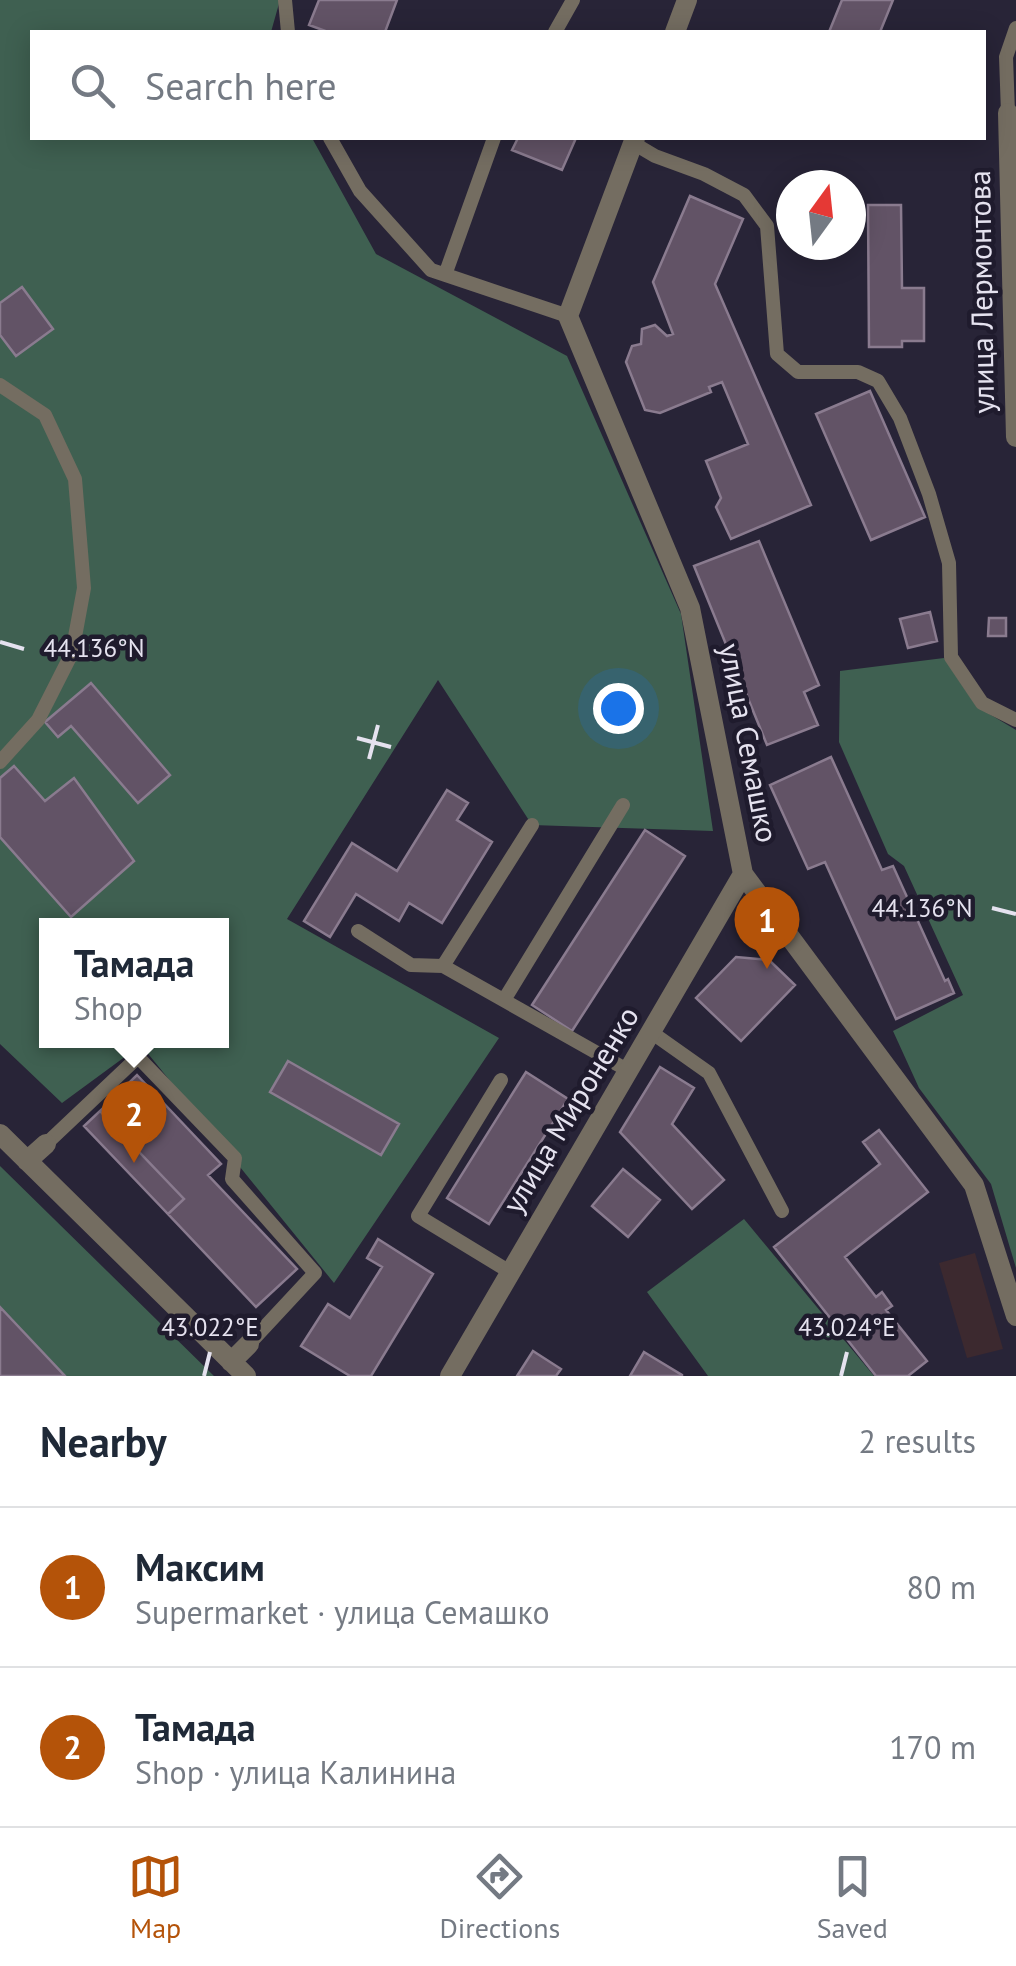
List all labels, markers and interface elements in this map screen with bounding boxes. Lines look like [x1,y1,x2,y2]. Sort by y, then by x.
search box [30,30,986,140]
icon: search [65,58,120,113]
text: Search here [145,61,337,110]
north arrow [776,170,866,260]
street label: улица Лермонтова [959,170,1002,414]
text: 44.136°N [44,632,144,664]
street label: улица Семашко [711,640,788,846]
your location [593,683,644,734]
pin: 1 [734,886,800,969]
text: 44.136°N [872,892,972,924]
popup [39,918,229,1048]
text: Тамада [74,938,194,987]
text: Shop [74,987,143,1029]
street label: улица Мироненко [493,999,647,1220]
pin: 2 [102,1080,166,1163]
text: 43.022°E [161,1311,259,1343]
text: 43.024°E [798,1311,896,1343]
text: Nearby [40,1414,167,1469]
text: 2 results [858,1420,976,1462]
text: Максим [135,1542,265,1591]
text: 1 [63,1566,82,1608]
text: 80 m [907,1566,976,1608]
text: Supermarket · улица Семашко [135,1591,550,1633]
text: Тамада [135,1702,256,1751]
text: 2 [63,1726,82,1768]
text: 170 m [889,1726,976,1768]
text: Shop · улица Калинина [135,1751,456,1793]
tab: Map [128,1849,183,1946]
tab: Directions [439,1849,560,1946]
tab: Saved [817,1849,888,1946]

